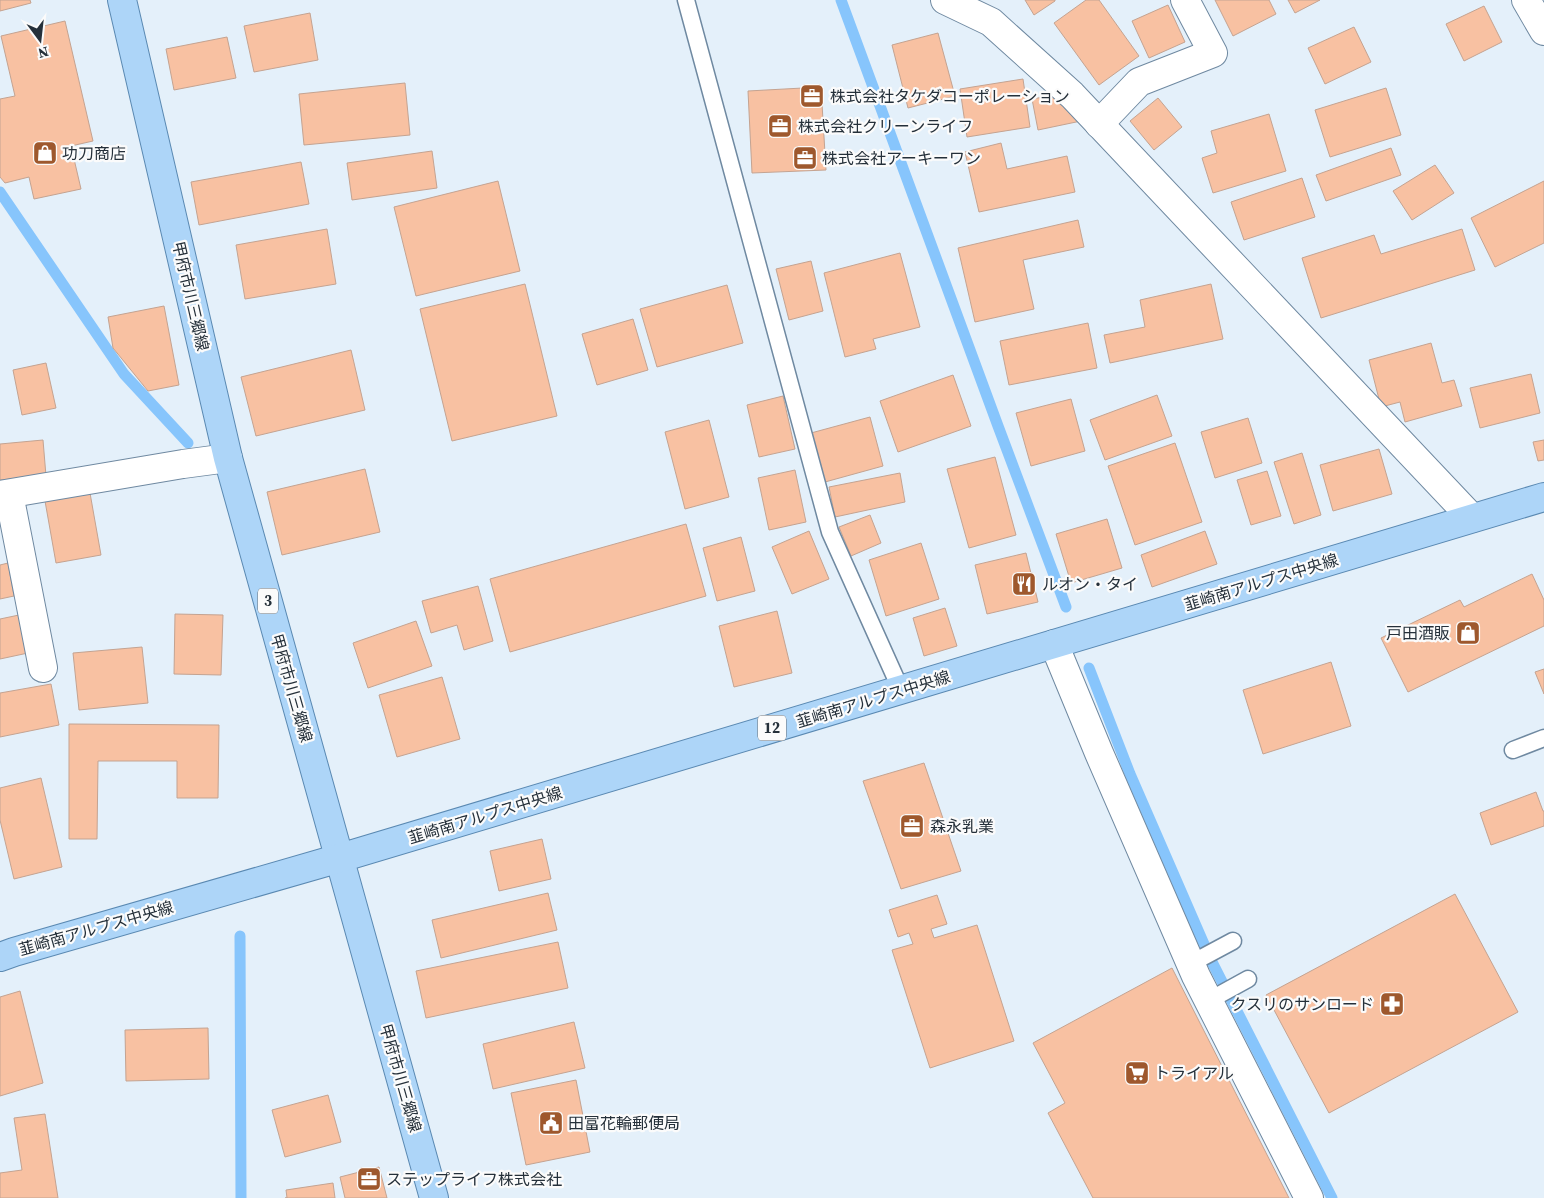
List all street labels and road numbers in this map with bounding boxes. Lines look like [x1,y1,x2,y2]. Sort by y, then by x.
street label: 甲府市川三郷線 [168,239,214,353]
street label: 韮崎南アルプス中央線 [1181,548,1341,616]
road number: 3 [258,588,278,614]
street label: 甲府市川三郷線 [266,631,318,745]
street label: 韮崎南アルプス中央線 [793,665,953,733]
road number: 12 [758,716,786,740]
street label: 韮崎南アルプス中央線 [405,781,565,849]
street label: 韮崎南アルプス中央線 [16,895,176,961]
street label: 甲府市川三郷線 [375,1021,427,1135]

